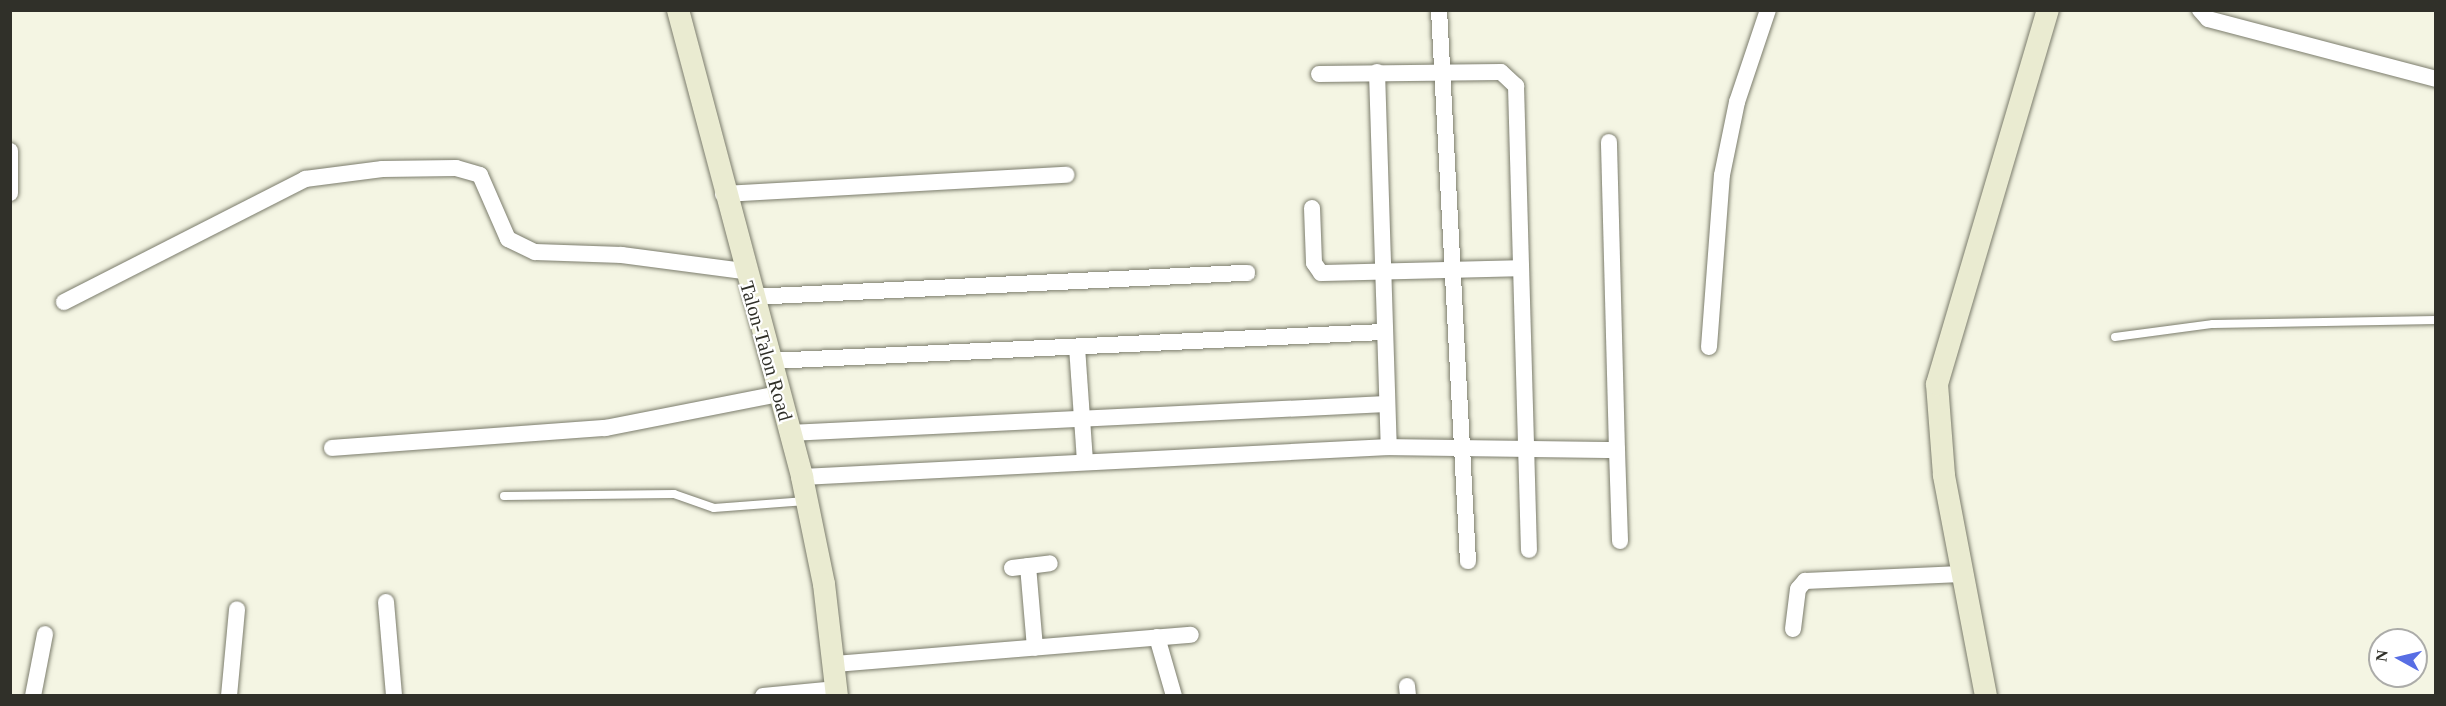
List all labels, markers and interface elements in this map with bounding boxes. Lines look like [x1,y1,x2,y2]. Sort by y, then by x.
street label: Talon-Talon Road [735,278,797,424]
north arrow [2368,628,2428,688]
text: N [2372,649,2391,663]

